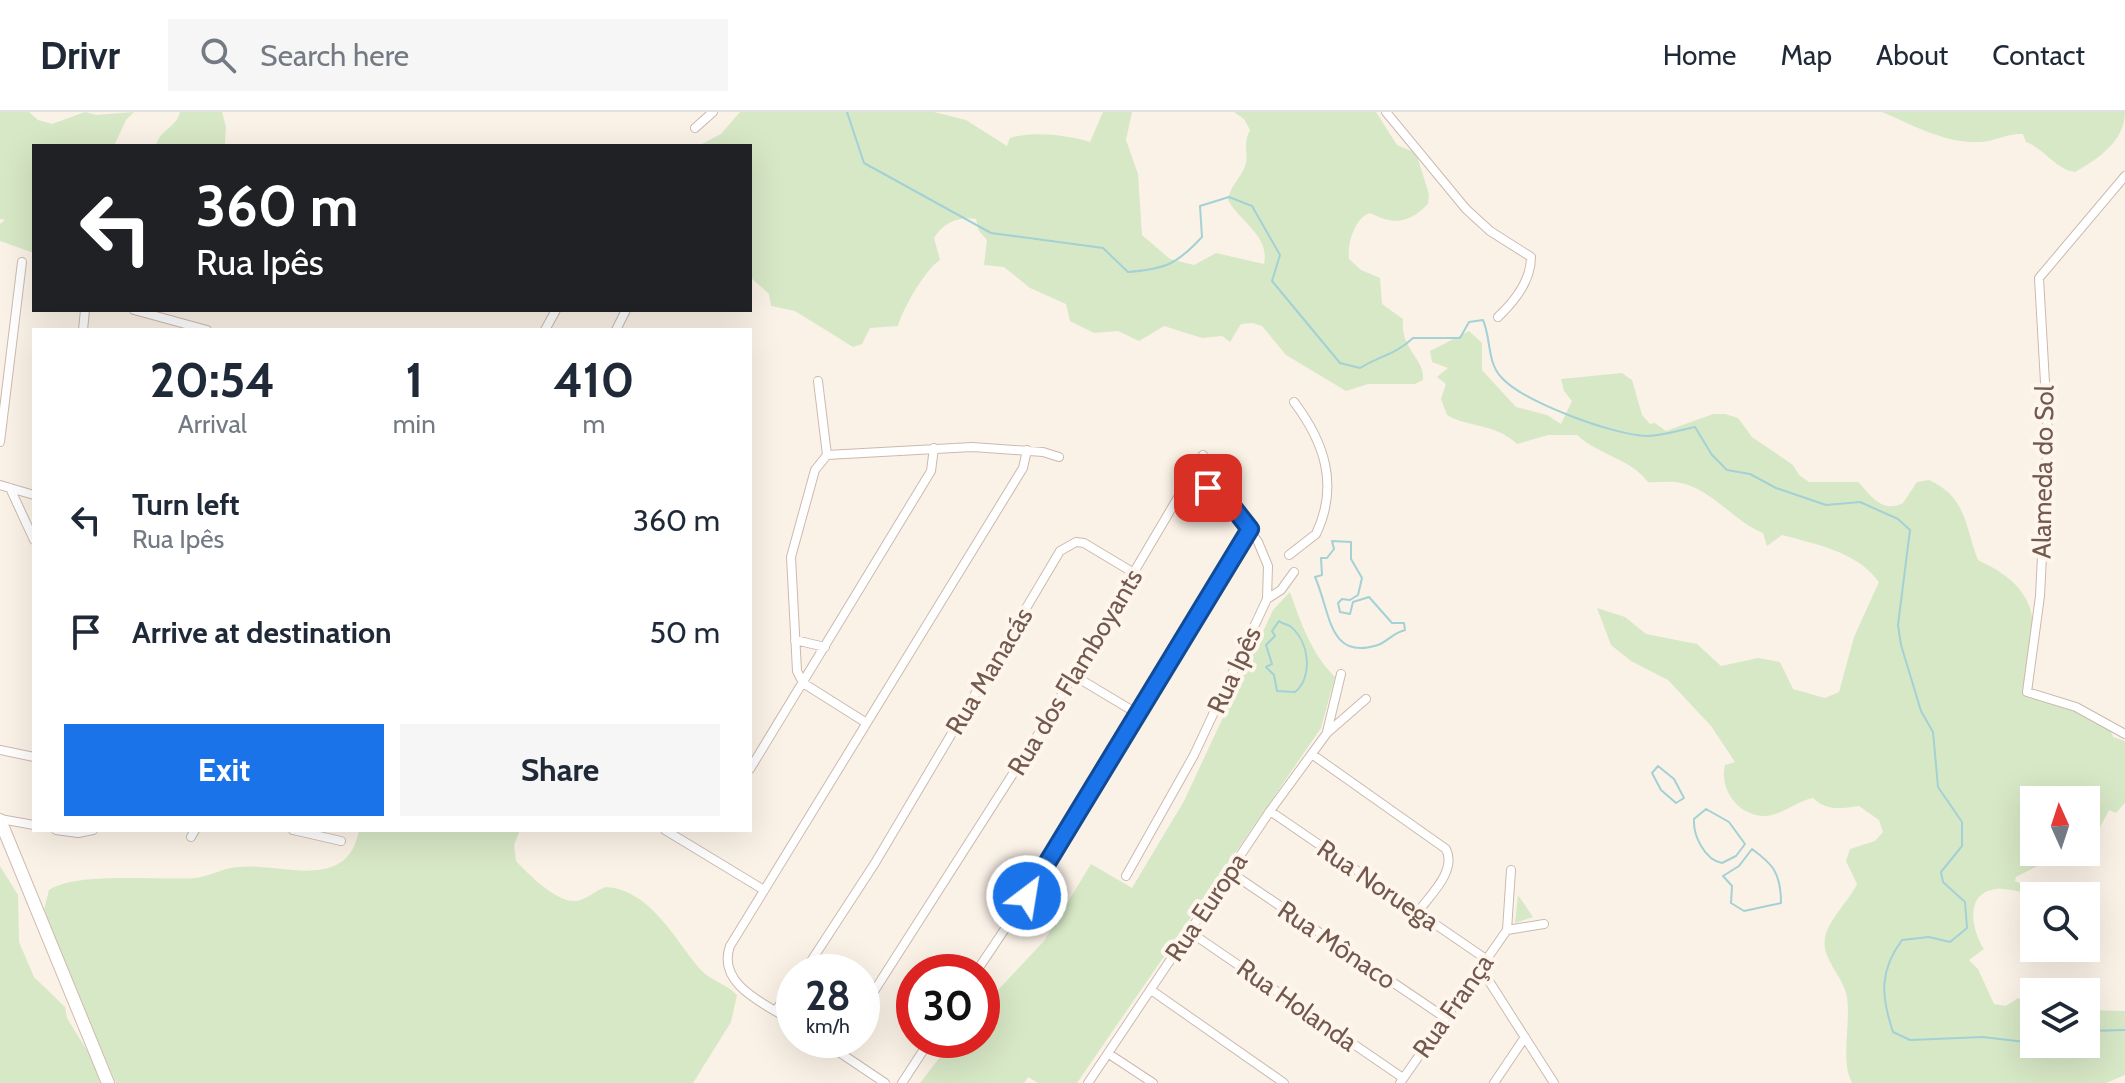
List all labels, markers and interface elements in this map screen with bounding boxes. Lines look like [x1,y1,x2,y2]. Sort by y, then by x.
search box [168,19,728,91]
text: Drivr [40,32,120,79]
icon: search [196,33,240,77]
text: Search here [260,37,409,74]
text: Home [1663,38,1736,72]
text: Map [1780,38,1832,72]
text: About [1876,38,1948,72]
text: Contact [1992,38,2085,72]
text: 360 m [196,172,358,240]
icon: left [64,176,168,280]
text: Rua Ipês [196,240,324,284]
text: 20:54 [150,351,275,409]
text: 1 [405,351,423,409]
text: 410 [553,351,634,409]
street label: Alameda do Sol [2025,385,2061,559]
text: Arrival [178,408,247,440]
text: min [393,408,436,440]
text: m [582,408,605,440]
pin [1174,454,1242,522]
icon: arrive [1186,466,1230,510]
text: Turn left [132,486,240,523]
icon: left [64,498,108,542]
text: 360 m [633,502,720,539]
text: Rua Ipês [132,523,224,555]
street label: Rua dos Flamboyants [1001,563,1149,781]
street label: Rua Manacás [939,601,1040,740]
icon: arrive [64,610,108,654]
text: Arrive at destination [132,614,392,651]
text: 50 m [650,614,720,651]
street label: Rua Ipês [1200,621,1268,719]
button: Exit [64,724,384,816]
button: Share [400,724,720,816]
north arrow [2020,786,2100,866]
map controls [2020,786,2100,1058]
street label: Rua Noruega [1311,833,1445,938]
street label: Rua Europa [1158,846,1254,967]
position arrow [985,854,1069,938]
button: search [2020,882,2100,962]
street label: Rua Mônaco [1272,894,1402,996]
street label: Rua França [1406,948,1501,1064]
street label: Rua Holanda [1231,952,1364,1058]
speed limit sign: 30 [896,954,1000,1058]
text: 28 [805,971,851,1020]
button: layers [2020,978,2100,1058]
text: km/h [806,1014,850,1038]

